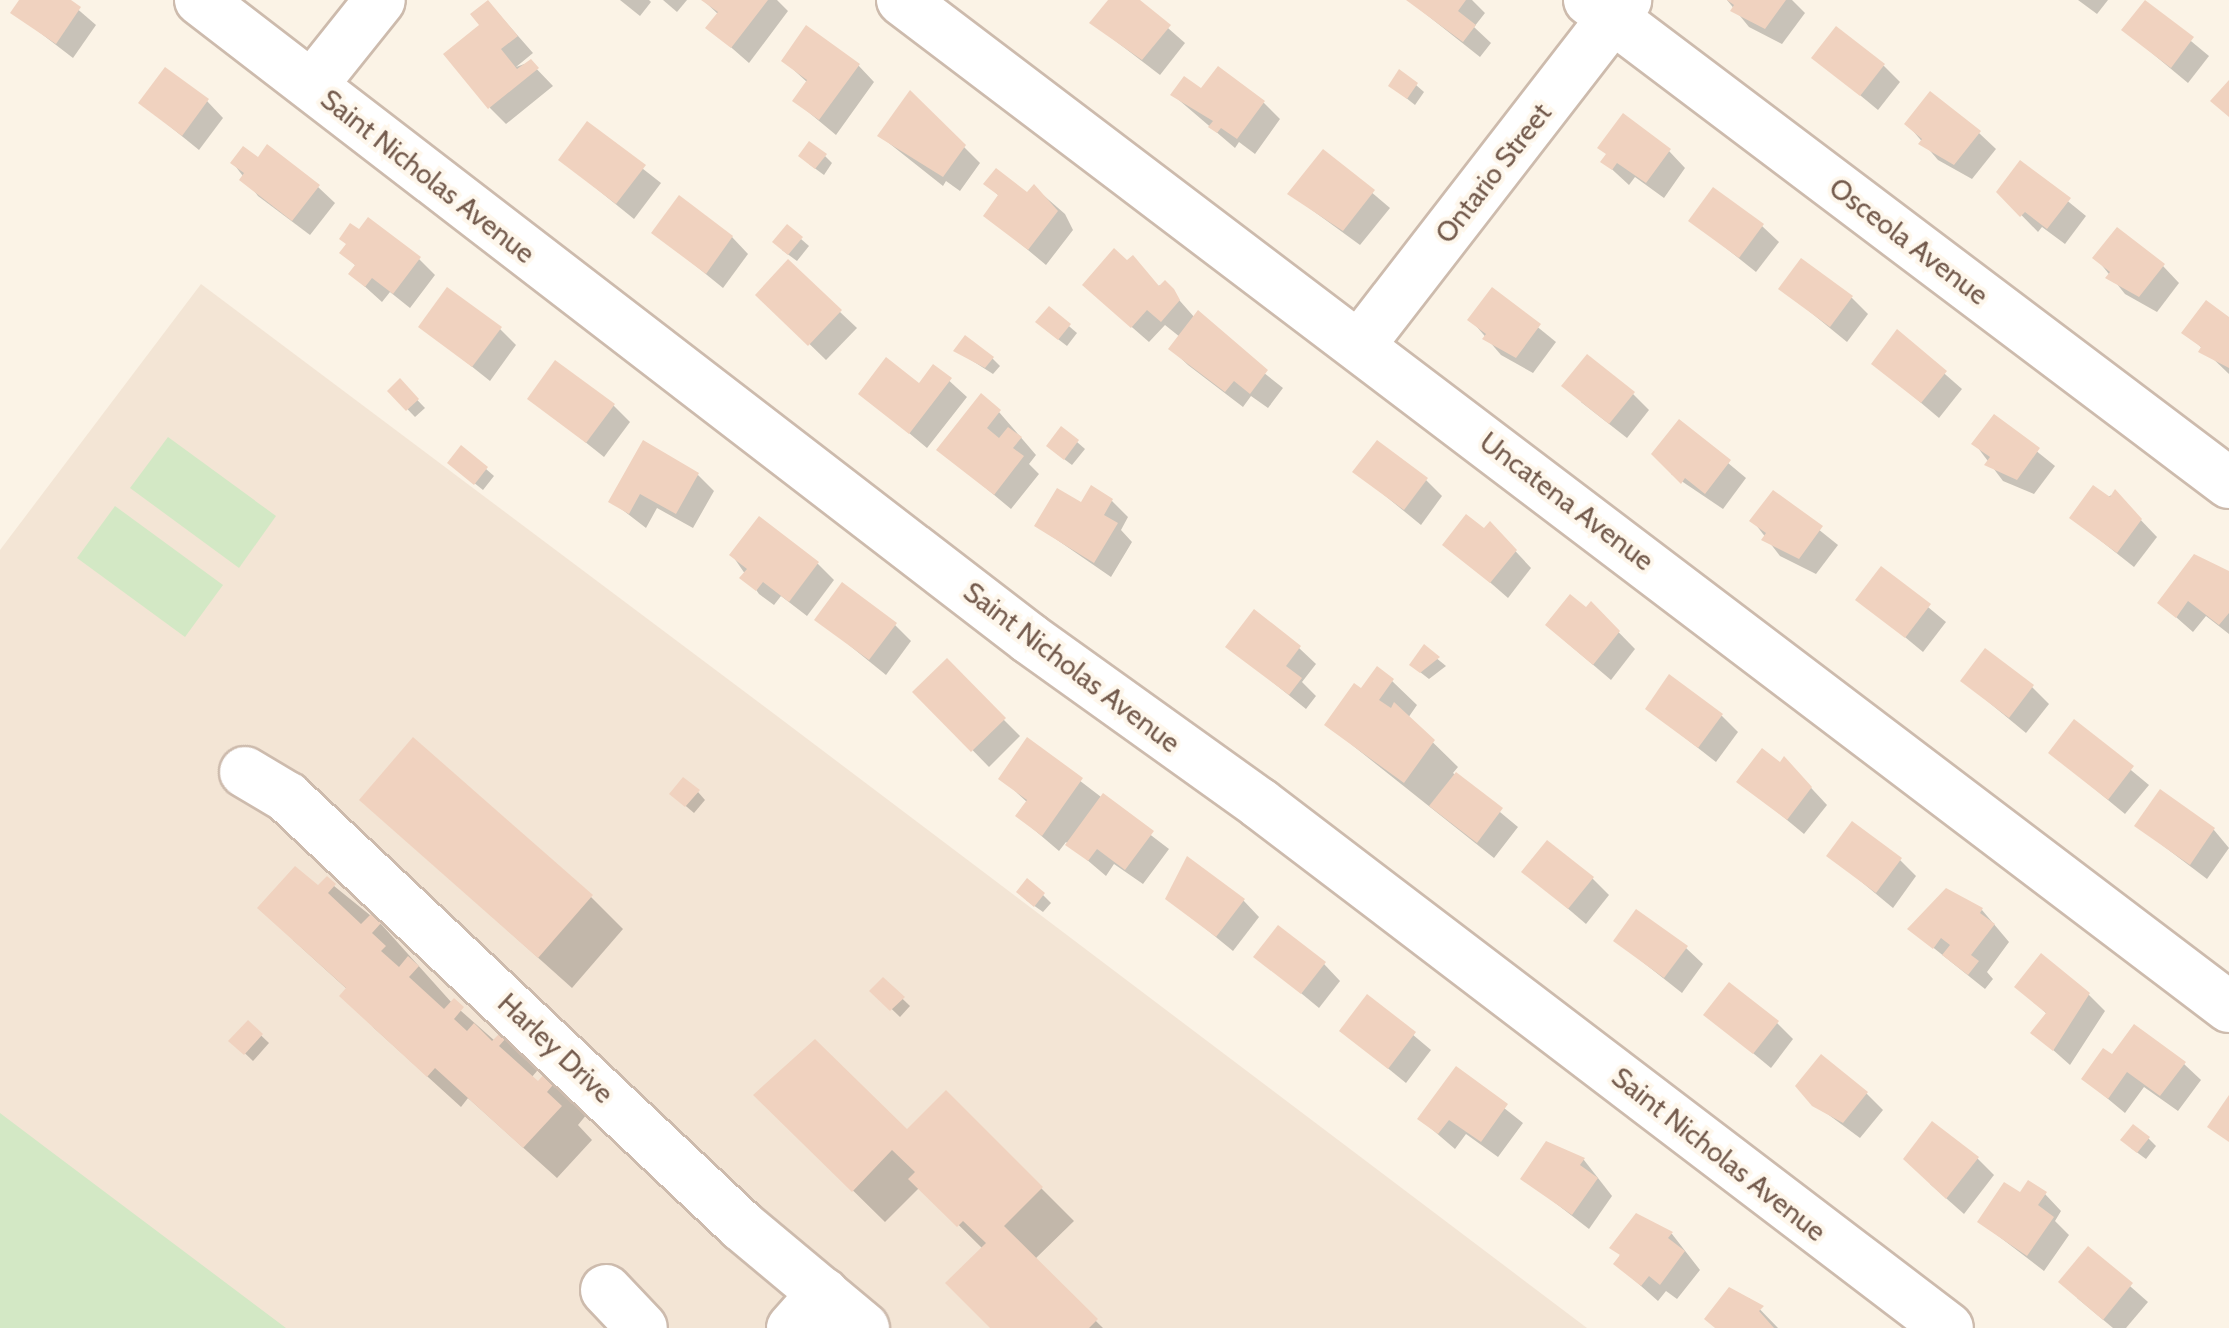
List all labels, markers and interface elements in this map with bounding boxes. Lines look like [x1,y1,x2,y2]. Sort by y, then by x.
street label: Saint Nicholas Avenue [314,82,542,270]
street label: Ontario Street [1428,96,1558,250]
street label: Osceola Avenue [1823,170,1995,312]
street label: Uncatena Avenue [1473,425,1661,577]
street label: Saint Nicholas Avenue [957,575,1187,759]
street label: Harley Drive [491,986,621,1110]
street label: Saint Nicholas Avenue [1605,1060,1833,1248]

